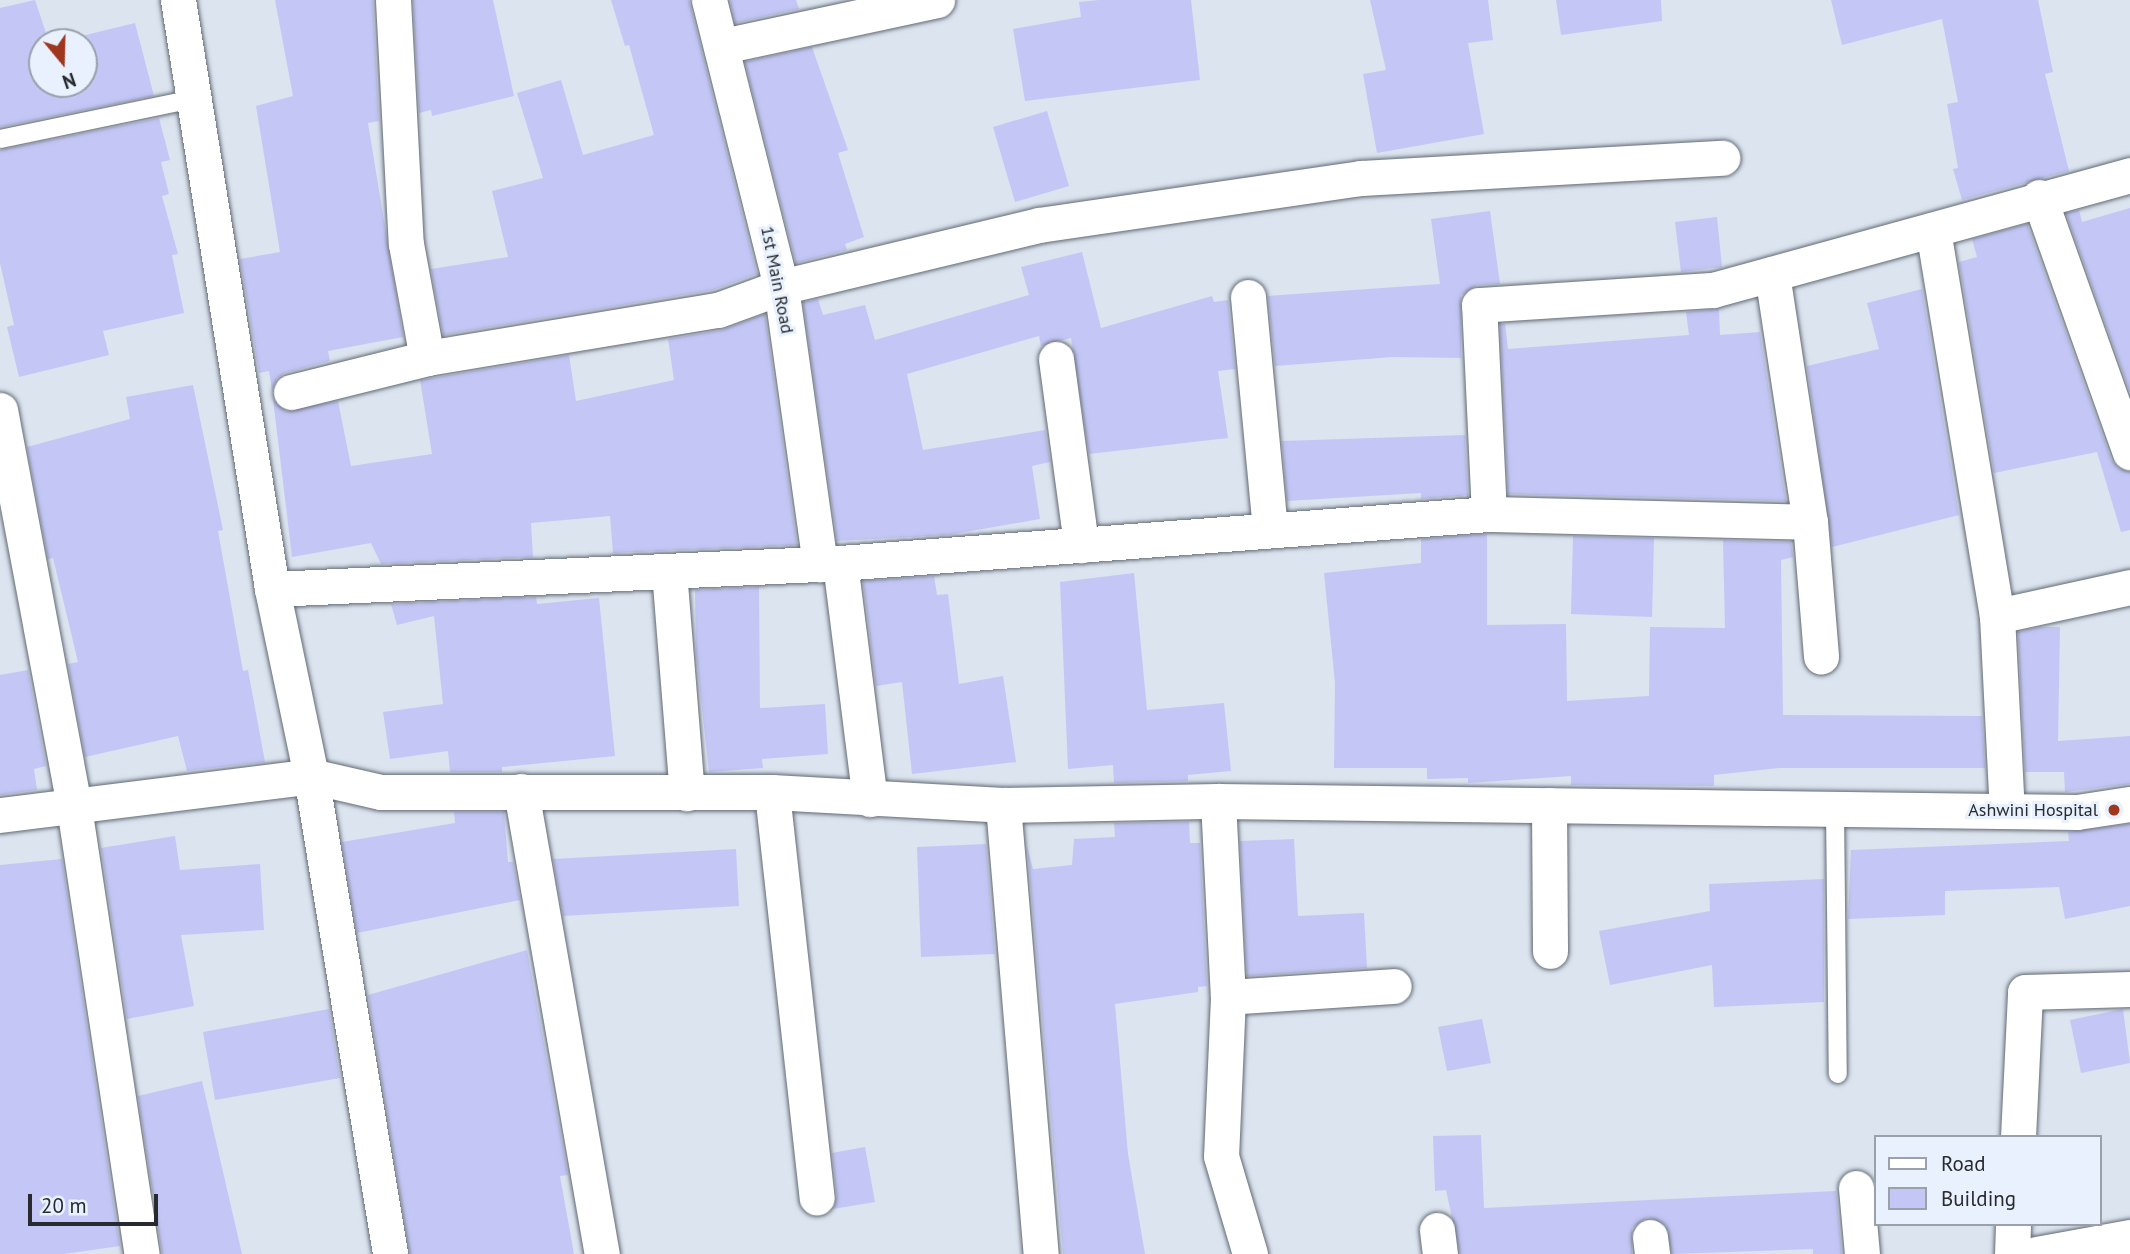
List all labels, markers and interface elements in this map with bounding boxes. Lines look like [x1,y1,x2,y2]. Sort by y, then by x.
north arrow [28,28,98,98]
text: N [59,68,79,94]
street label: 1st Main Road [756,224,798,336]
place label: Ashwini Hospital [1968,799,2098,821]
marker: Ashwini Hospital [2104,800,2124,820]
legend [1874,1135,2102,1226]
text: Road [1941,1150,1985,1177]
scale bar [32,1180,161,1224]
text: Building [1941,1185,2016,1212]
text: 20 m [41,1192,87,1219]

